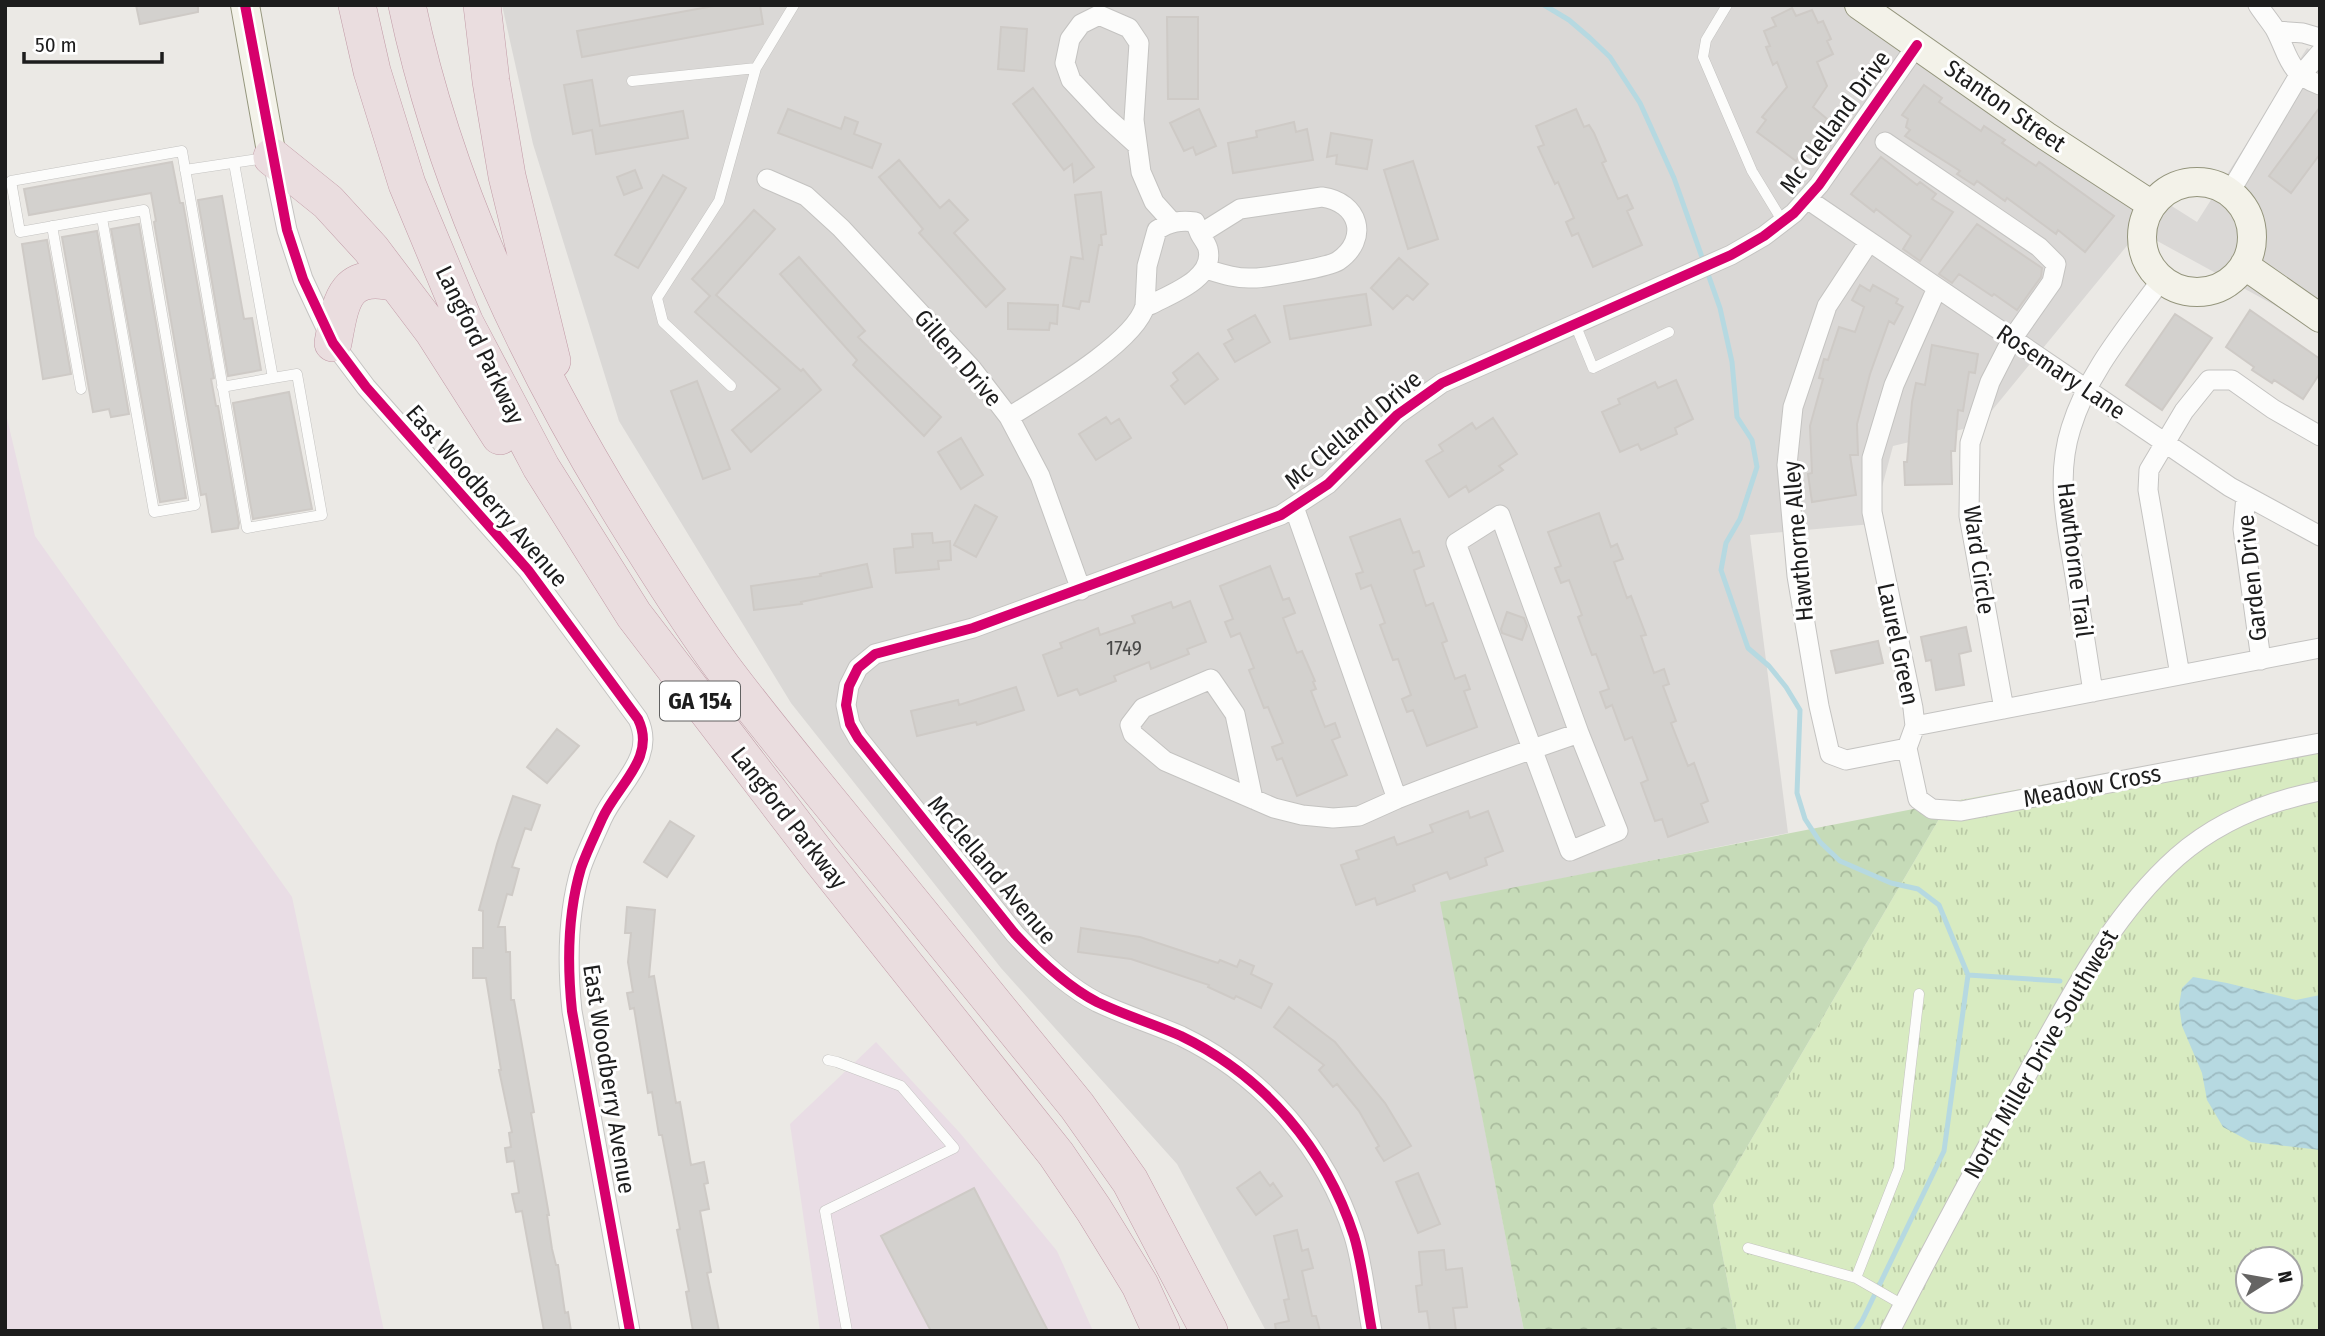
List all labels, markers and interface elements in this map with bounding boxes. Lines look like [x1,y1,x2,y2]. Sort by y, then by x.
scale bar [24,21,163,65]
text: 50 m [35,32,77,58]
street label: Mc Clelland Drive [1774,45,1896,199]
street label: Stanton Street [1939,54,2071,158]
street label: Langford Parkway [430,261,530,429]
street label: Gillem Drive [908,304,1008,412]
street label: Rosemary Lane [1991,319,2131,425]
street label: Mc Clelland Drive [1279,365,1427,495]
street label: East Woodberry Avenue [400,399,574,593]
street label: Hawthorne Alley [1777,459,1819,623]
street label: Hawthorne Trail [2052,481,2098,639]
street label: Ward Circle [1958,504,2000,616]
street label: Garden Drive [2231,513,2273,643]
street label: Laurel Green [1871,580,1925,708]
house number: 1749 [1106,635,1142,661]
road number: GA 154 [660,681,740,720]
street label: Langford Parkway [725,742,853,895]
street label: Meadow Cross [2021,759,2163,813]
street label: McClelland Avenue [922,790,1062,950]
street label: North Miller Drive Southwest [1958,924,2124,1184]
street label: East Woodberry Avenue [577,962,641,1196]
north arrow [2234,1245,2304,1315]
text: N [2273,1269,2298,1285]

